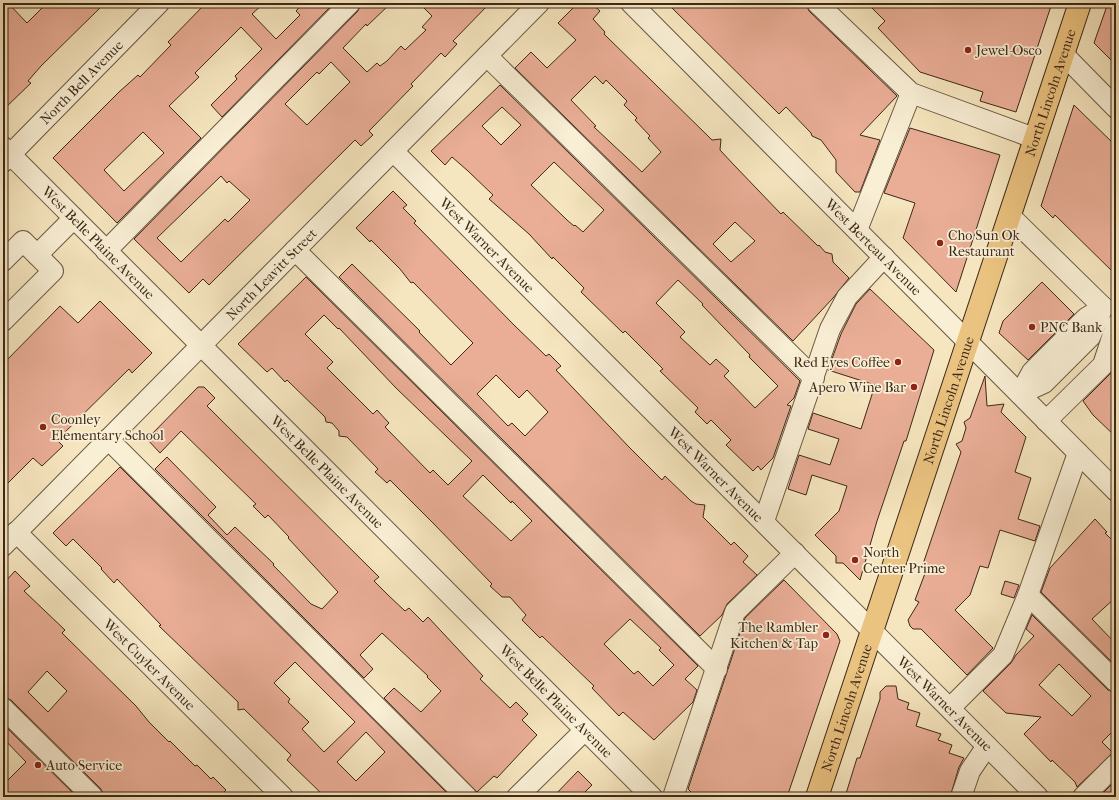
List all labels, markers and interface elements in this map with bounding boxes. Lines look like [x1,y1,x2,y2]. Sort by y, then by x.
street label: North Lincoln Avenue [1021,27,1079,159]
street label: North Bell Avenue [36,36,127,128]
place label: Jewel-Osco [975,42,1042,59]
marker: Jewel-Osco [963,45,973,55]
street label: West Belle Plaine Avenue [38,182,158,303]
street label: West Warner Avenue [435,193,538,296]
street label: West Berteau Avenue [821,194,925,299]
street label: North Leavitt Street [222,225,320,324]
place label: Cho Sun Ok Restaurant [948,227,1021,260]
marker: Cho Sun Ok Restaurant [935,238,945,248]
place label: PNC Bank [1040,319,1103,336]
marker: PNC Bank [1027,322,1037,332]
street label: North Lincoln Avenue [919,334,977,466]
place label: Red Eyes Coffee [793,354,890,371]
marker: Red Eyes Coffee [893,357,903,367]
place label: Apero Wine Bar [808,379,906,396]
marker: Apero Wine Bar [909,382,919,392]
place label: Coonley Elementary School [51,411,164,444]
street label: West Belle Plaine Avenue [267,411,387,532]
marker: Coonley Elementary School [38,422,48,432]
street label: West Warner Avenue [664,423,767,526]
place label: North Center Prime [863,544,945,577]
marker: North Center Prime [850,555,860,565]
street label: West Cuyler Avenue [99,615,199,714]
place label: The Rambler Kitchen & Tap [730,619,818,652]
marker: The Rambler Kitchen & Tap [821,630,831,640]
street label: West Belle Plaine Avenue [496,640,616,761]
street label: North Lincoln Avenue [818,642,876,774]
street label: West Warner Avenue [893,652,996,755]
place label: Auto Service [45,757,122,774]
marker: Auto Service [33,760,43,770]

